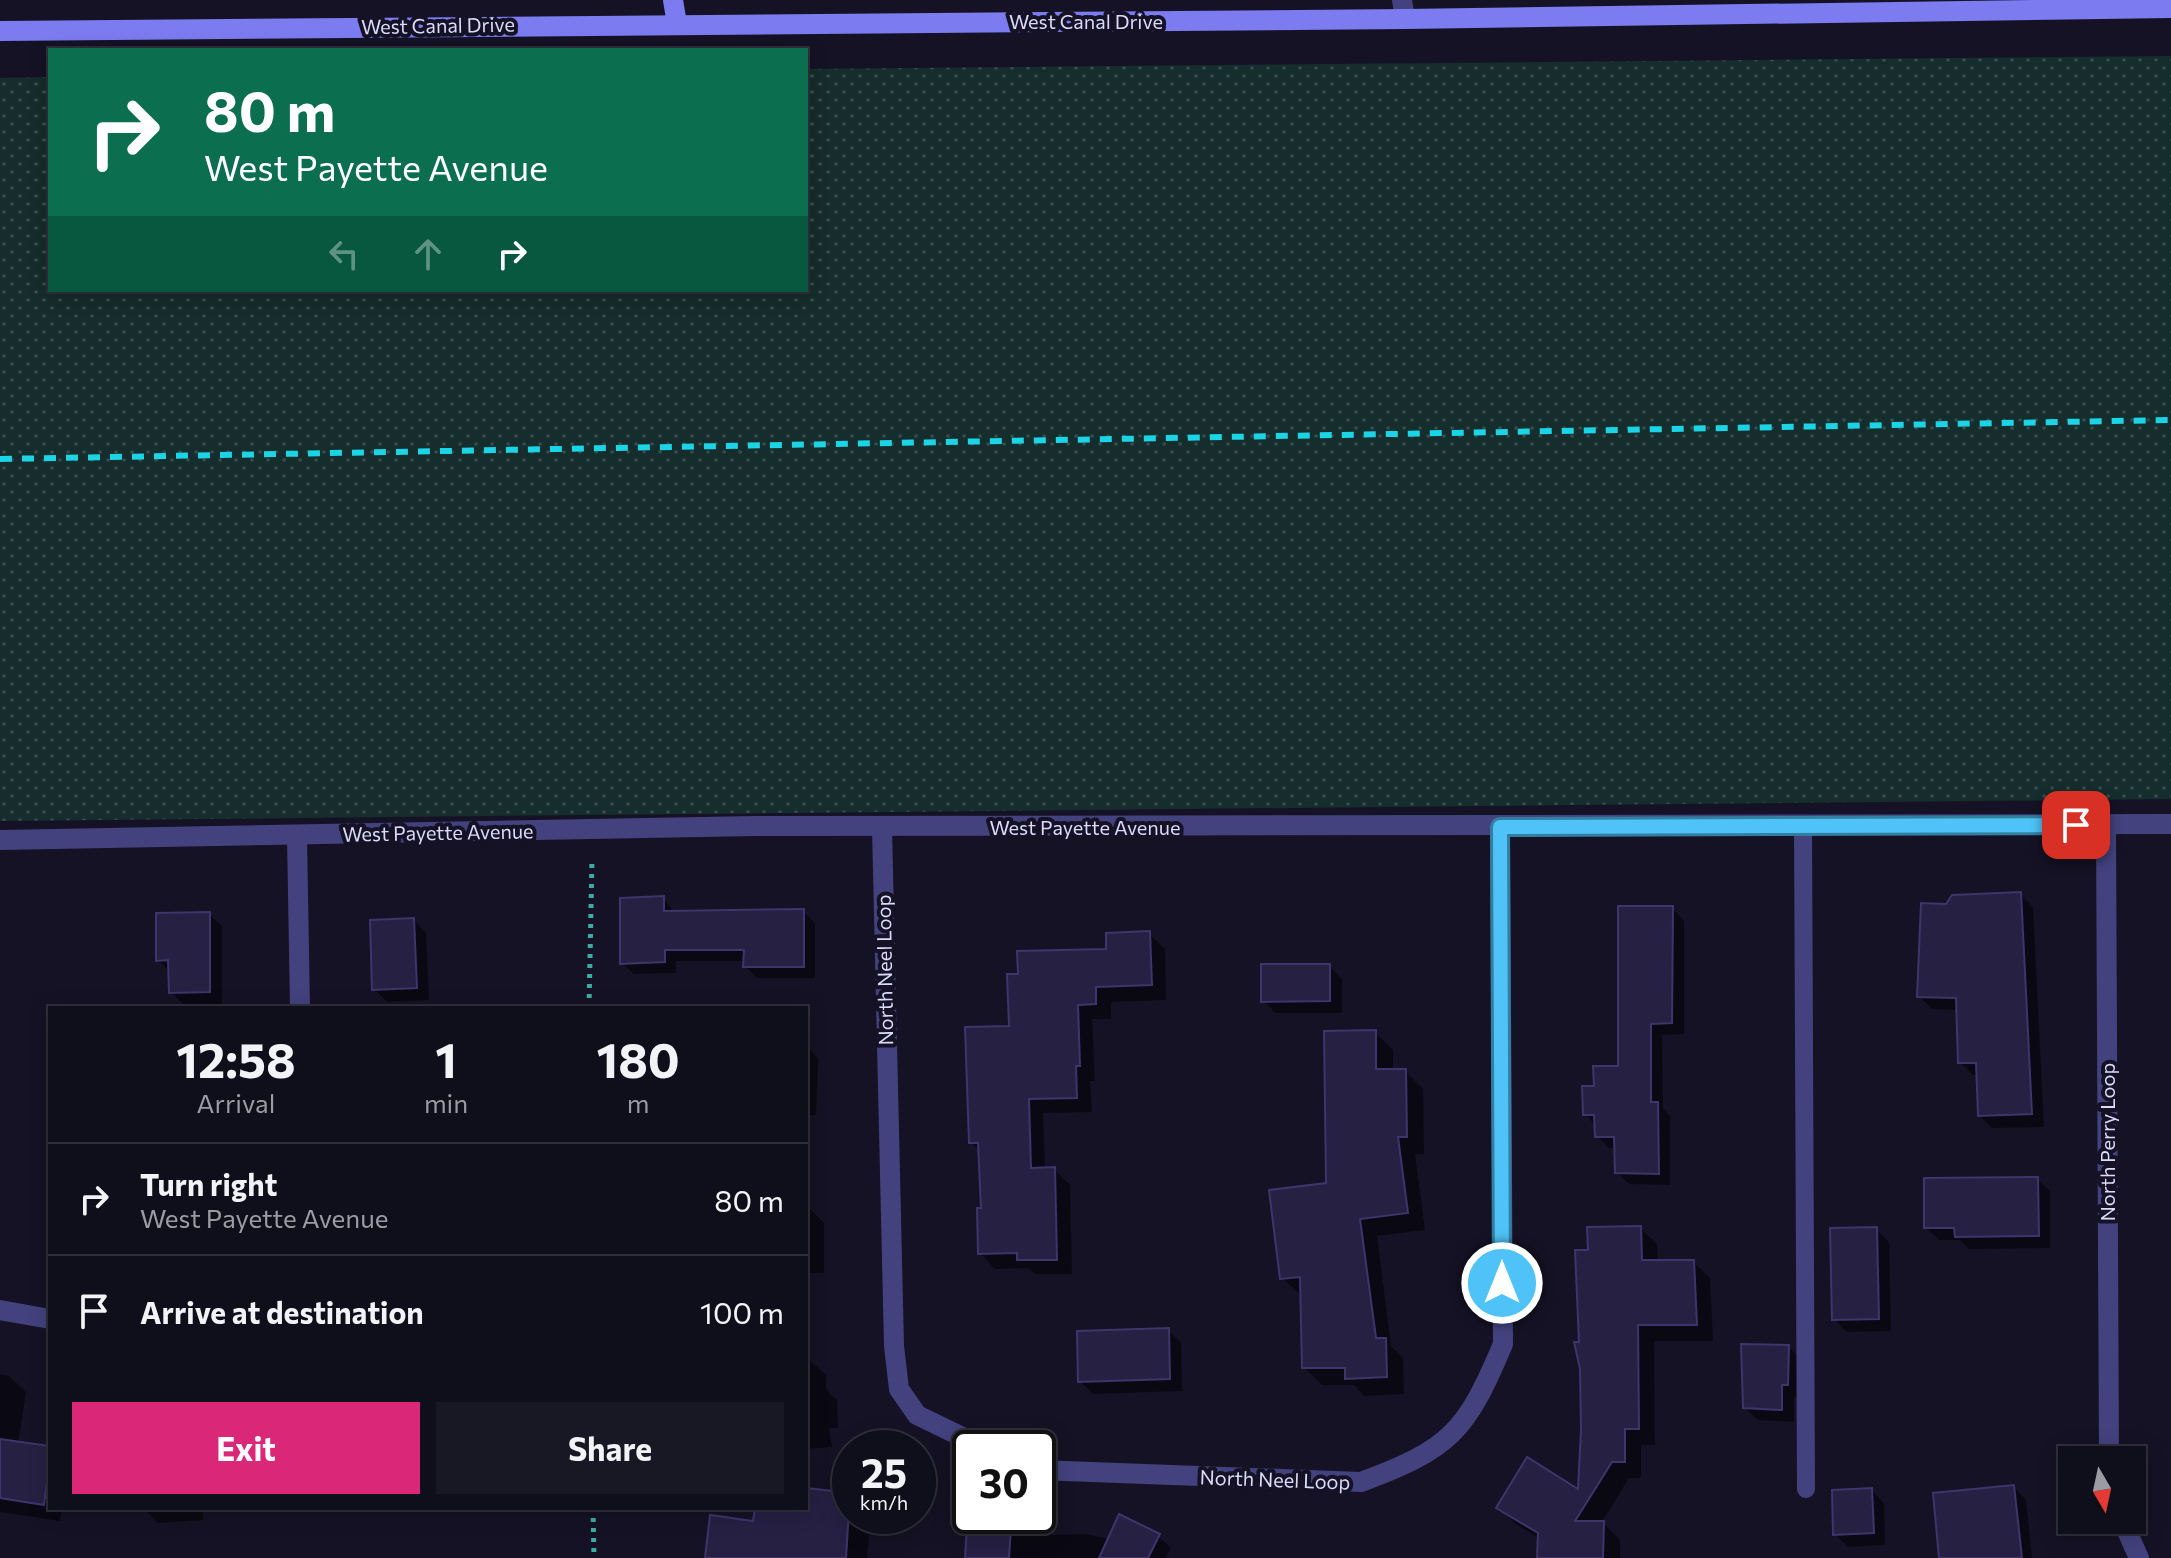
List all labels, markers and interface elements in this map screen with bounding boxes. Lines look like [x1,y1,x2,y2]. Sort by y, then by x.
street label: West Canal Drive [1009,9,1163,33]
street label: West Canal Drive [361,12,515,38]
text: 80 m [204,75,335,144]
icon: right [72,80,176,184]
text: West Payette Avenue [204,144,548,188]
icon: left [322,232,366,276]
icon: ahead [406,232,450,276]
icon: right [490,232,534,276]
pin [2042,791,2110,859]
icon: arrive [2054,803,2098,847]
street label: West Payette Avenue [989,815,1181,839]
street label: West Payette Avenue [342,818,534,846]
street label: North Neel Loop [871,894,897,1046]
text: 12:58 [176,1029,296,1088]
text: 1 [435,1029,457,1088]
text: 180 [596,1029,680,1088]
street label: North Perry Loop [2095,1063,2119,1221]
text: Arrival [197,1087,275,1118]
text: min [424,1087,468,1118]
text: m [627,1087,649,1118]
text: Turn right [140,1165,277,1202]
icon: right [72,1177,116,1221]
text: 80 m [714,1181,784,1218]
text: West Payette Avenue [140,1202,388,1233]
position arrow [1460,1241,1544,1325]
icon: arrive [72,1289,116,1333]
text: Arrive at destination [140,1293,424,1330]
text: 100 m [700,1293,784,1330]
button: Exit [72,1402,420,1494]
button: Share [436,1402,784,1494]
speed limit sign: 30 [952,1430,1056,1534]
north arrow [2058,1446,2146,1534]
map controls [2058,1446,2146,1534]
text: 25 [861,1447,907,1496]
street label: North Neel Loop [1199,1464,1351,1494]
text: km/h [860,1490,908,1514]

